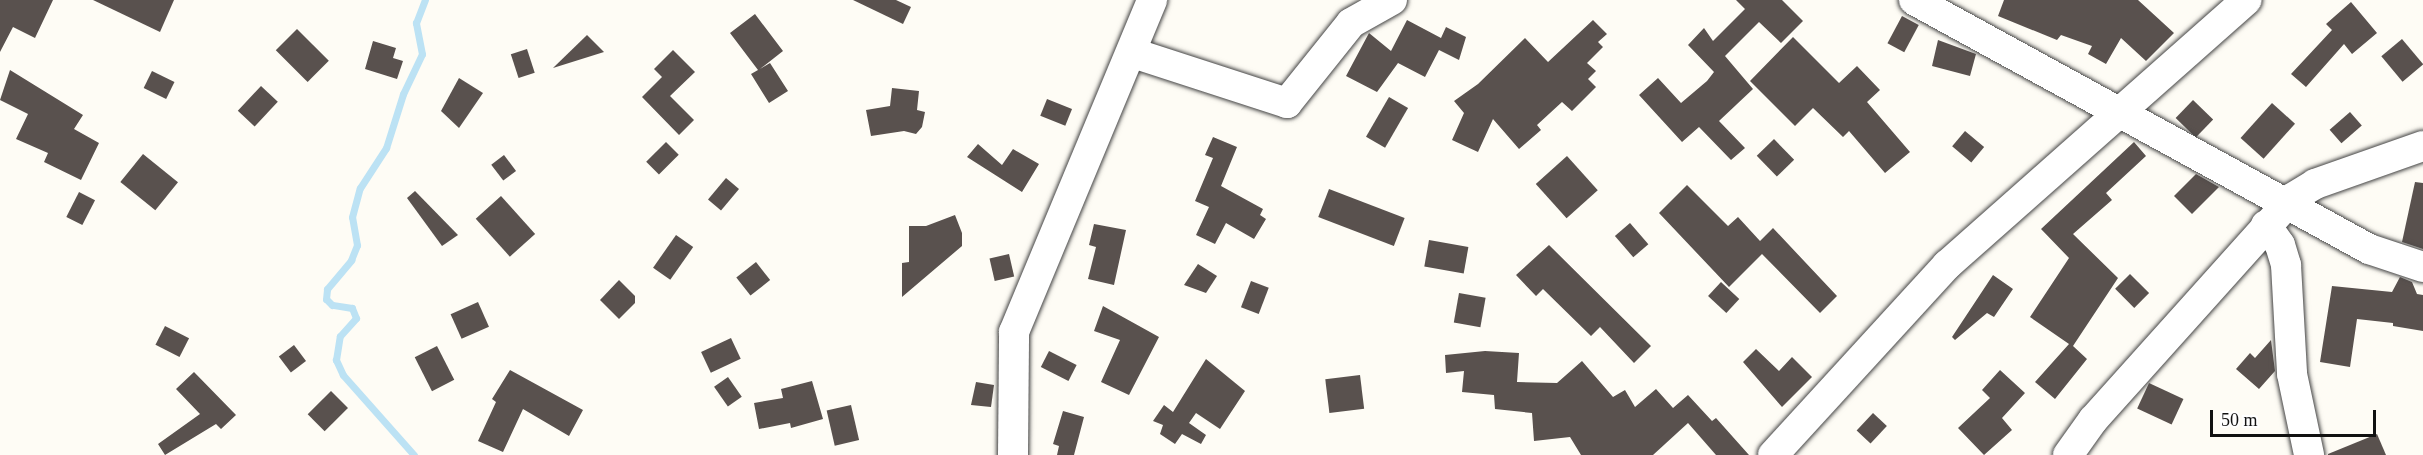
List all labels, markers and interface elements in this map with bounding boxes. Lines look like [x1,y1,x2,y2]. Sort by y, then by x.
scale bar [2213,398,2380,436]
text: 50 m [2221,410,2258,430]

